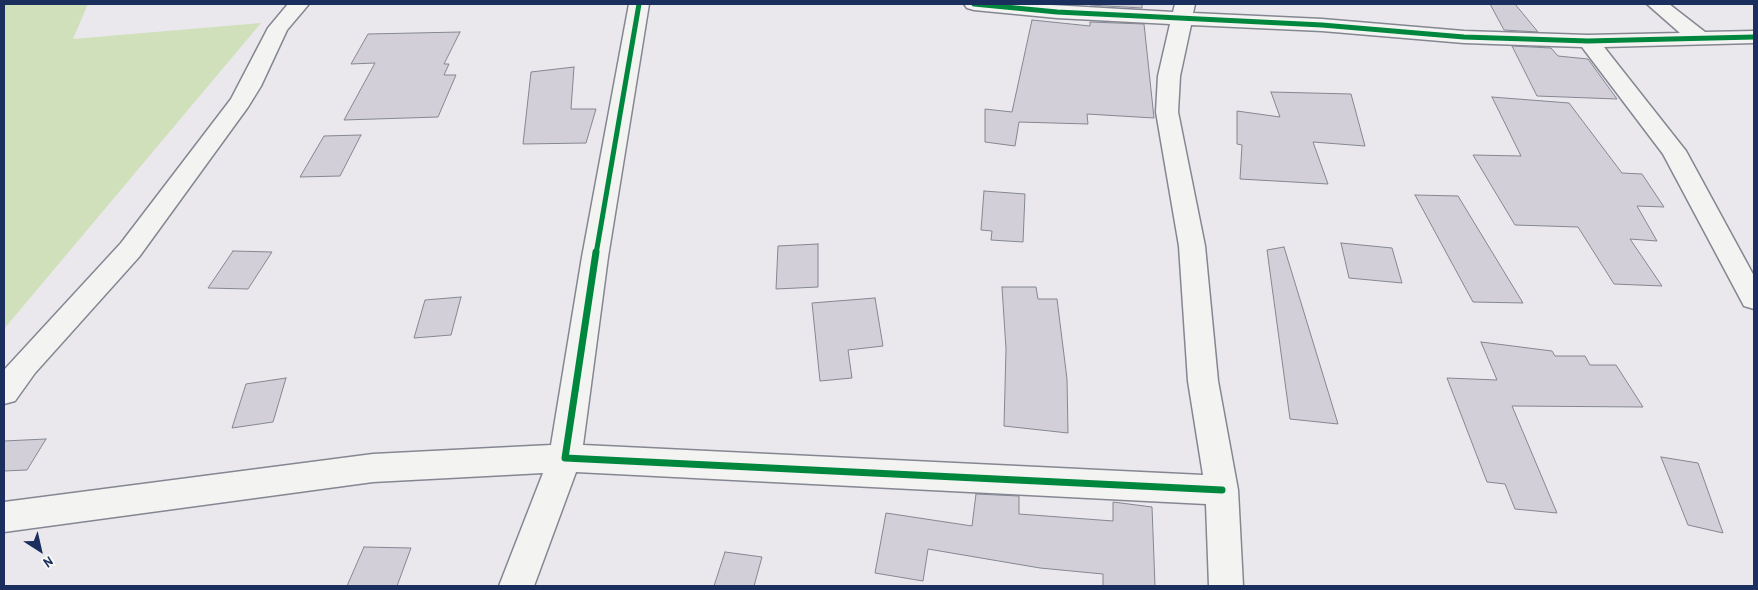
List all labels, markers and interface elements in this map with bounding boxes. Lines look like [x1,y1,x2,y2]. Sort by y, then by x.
north arrow [15,525,65,575]
text: N [40,553,57,573]

